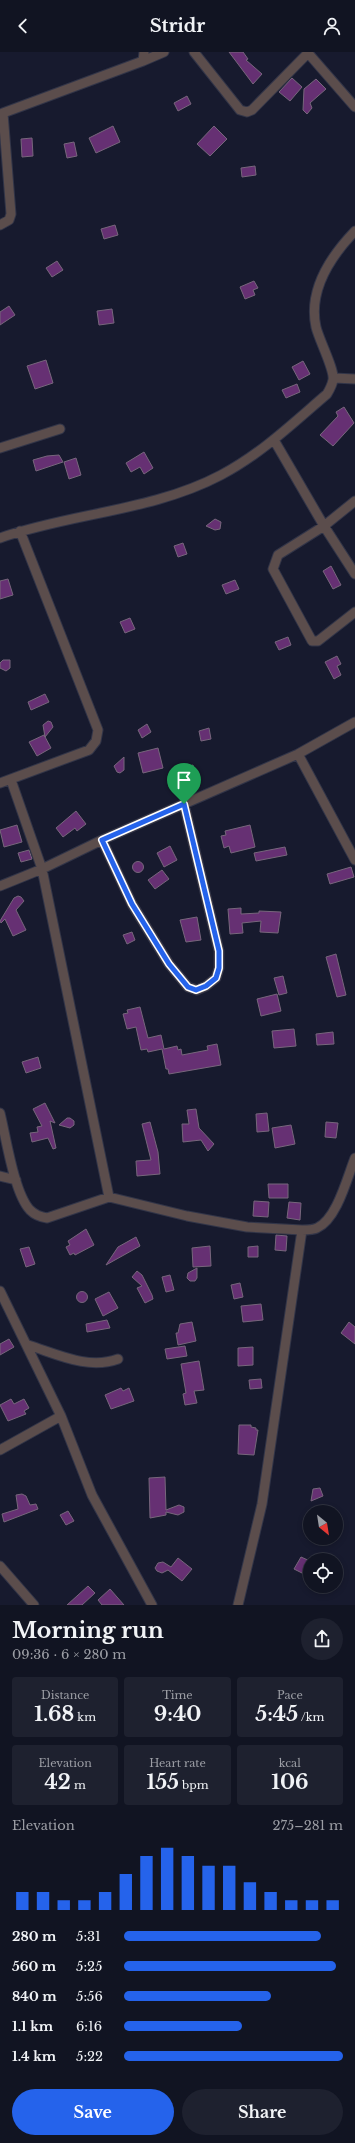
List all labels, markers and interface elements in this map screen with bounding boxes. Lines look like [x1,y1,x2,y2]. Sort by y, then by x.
icon: back [12,15,34,37]
text: Stridr [150,15,205,37]
icon: person [321,15,343,37]
pin [167,763,201,804]
icon: arrive [173,769,195,791]
north arrow [303,1505,343,1545]
map controls [303,1505,343,1593]
button: locate [303,1553,343,1593]
text: Morning run [12,1617,164,1644]
button: share [301,1618,343,1660]
text: 09:36 · 6 × 280 m [12,1646,126,1663]
text: Distance [41,1688,89,1702]
text: Time [162,1688,193,1702]
text: Pace [277,1688,303,1702]
text: 1.68 [34,1702,74,1726]
text: 9:40 [154,1702,201,1726]
text: 5:45 [255,1702,298,1726]
text: km [74,1710,96,1724]
text: /km [298,1710,324,1724]
text: Elevation [39,1756,92,1770]
text: Heart rate [149,1756,206,1770]
text: kcal [279,1756,301,1770]
text: 42 [45,1770,71,1794]
text: 155 [146,1770,179,1794]
text: 106 [271,1770,308,1794]
text: m [71,1778,86,1792]
text: bpm [179,1778,209,1792]
text: Elevation [12,1817,75,1834]
text: 275–281 m [272,1817,343,1834]
text: 280 m [12,1928,56,1945]
text: 5:31 [76,1928,101,1945]
text: 560 m [12,1958,56,1975]
text: 5:25 [76,1958,102,1975]
text: 840 m [12,1988,57,2005]
text: 5:56 [76,1988,103,2005]
text: 1.1 km [12,2018,53,2035]
text: 6:16 [76,2018,102,2035]
text: 1.4 km [12,2048,56,2065]
text: 5:22 [76,2048,103,2065]
button: Save [12,2089,174,2135]
button: Share [182,2089,343,2135]

